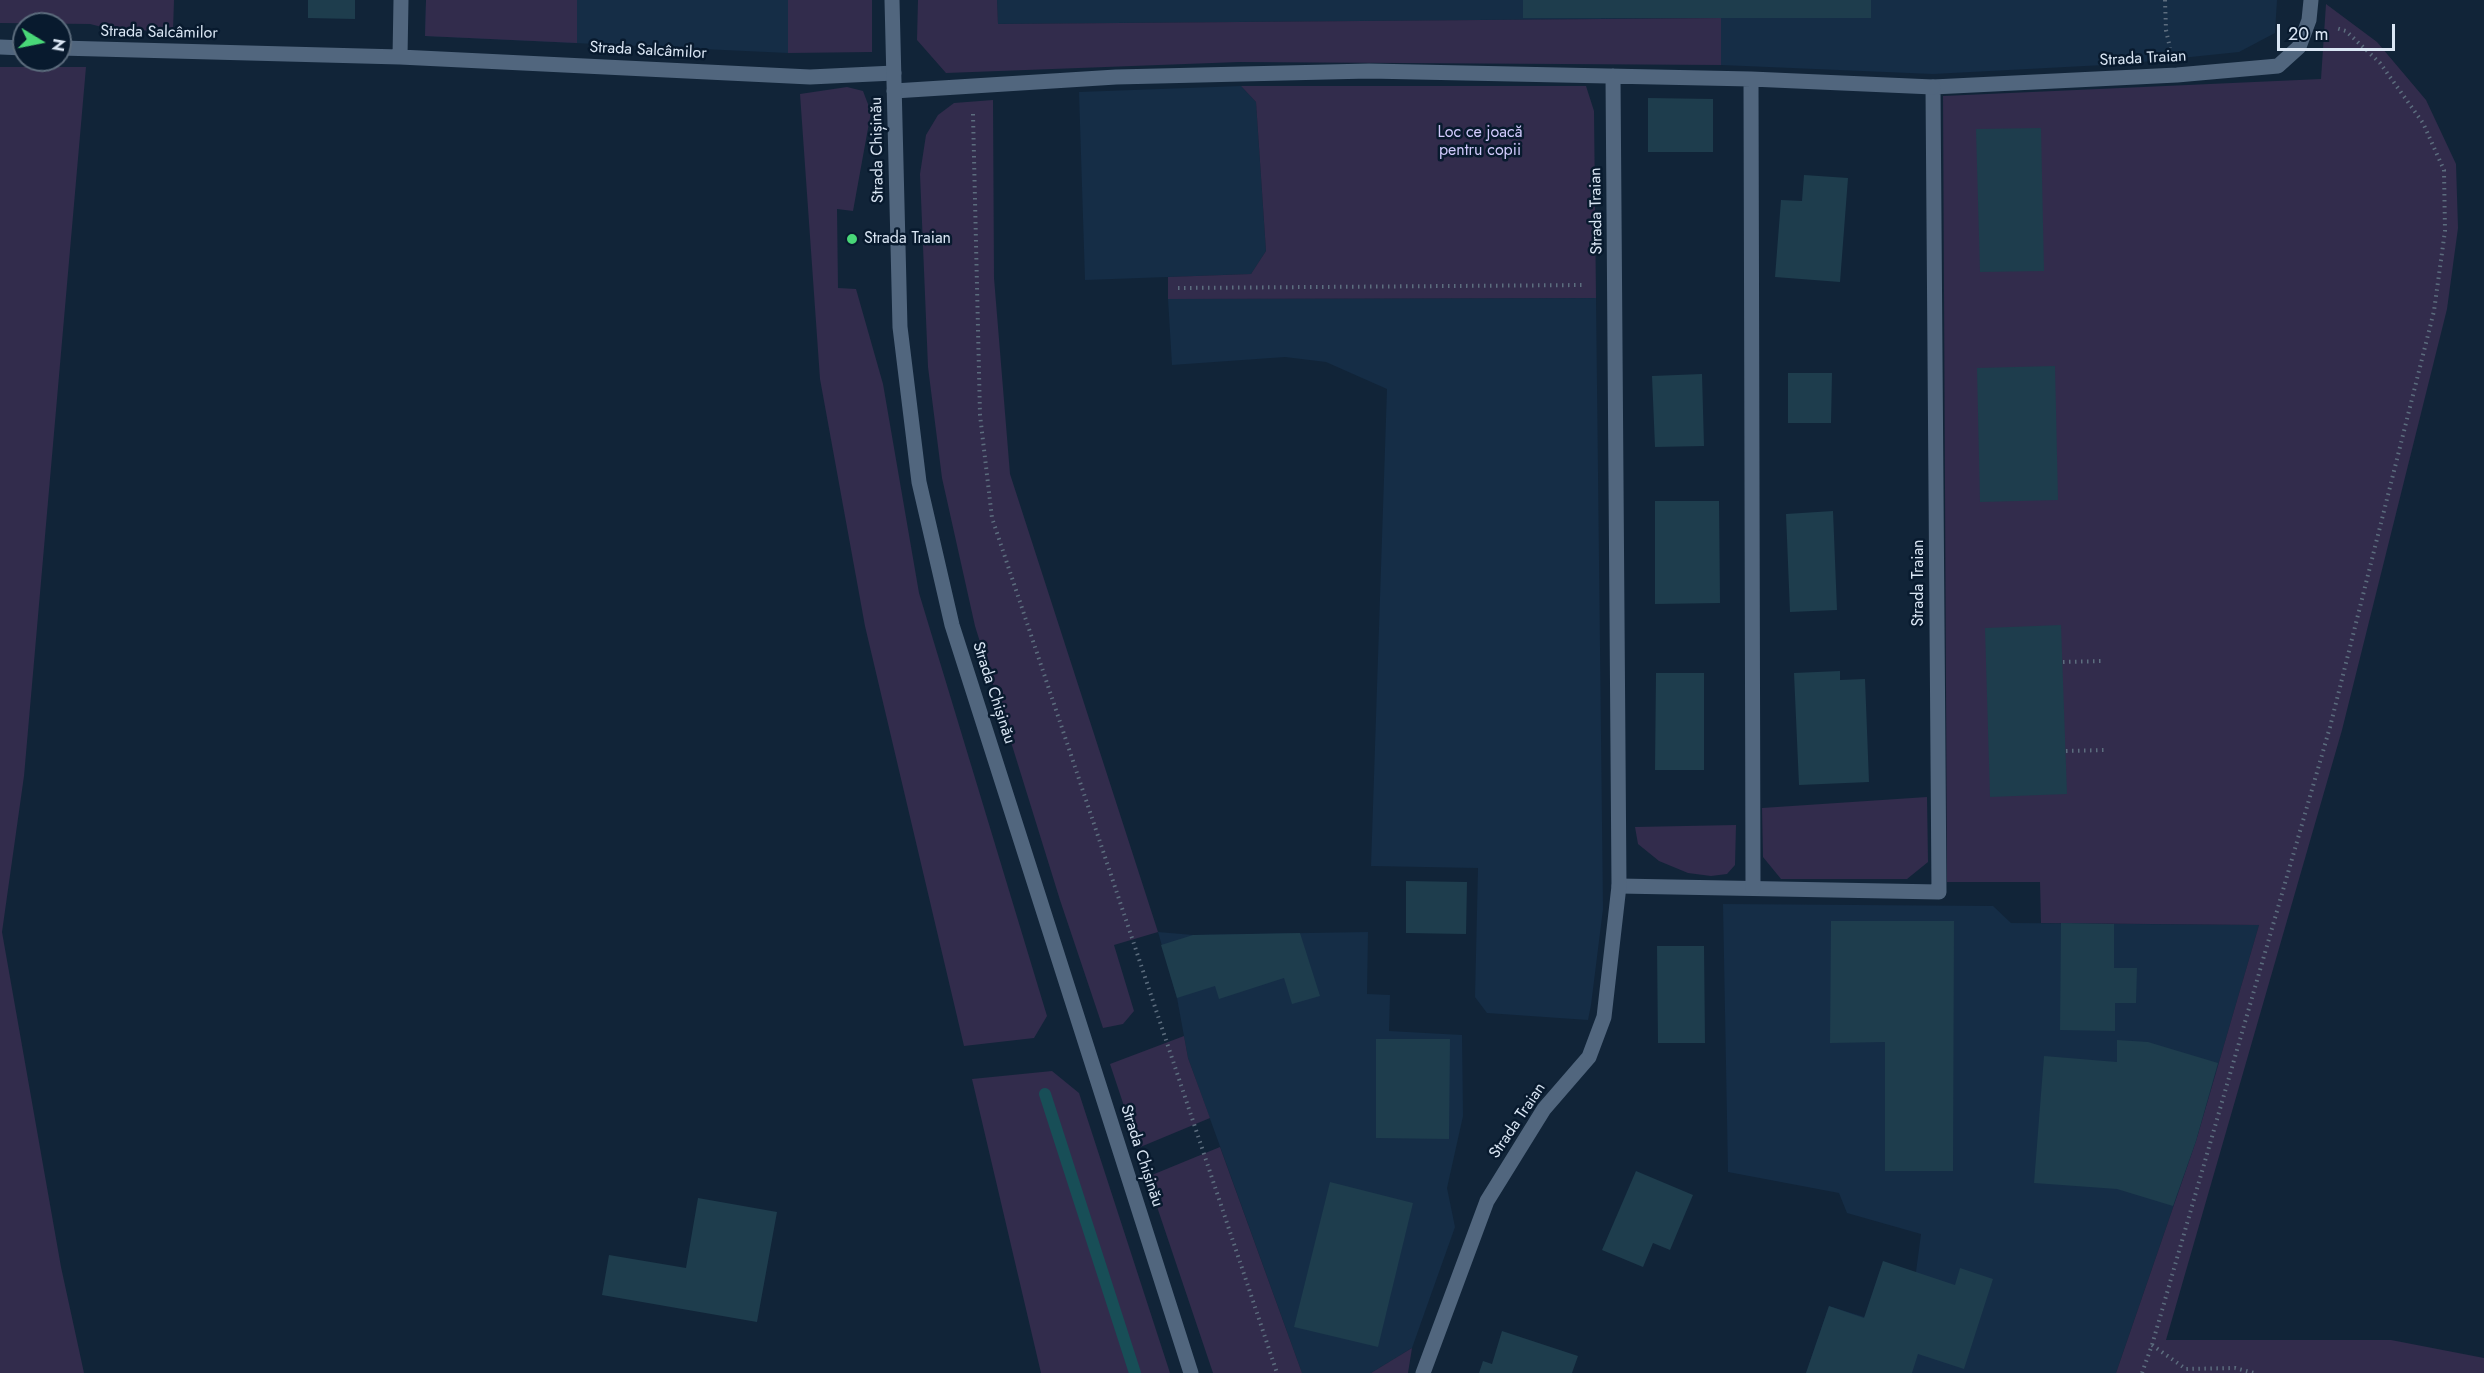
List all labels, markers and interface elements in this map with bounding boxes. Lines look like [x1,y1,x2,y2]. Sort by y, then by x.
north arrow [12,12,72,72]
scale bar [2280,12,2398,50]
text: 20 m [2288,21,2328,47]
street label: Strada Salcâmilor [100,22,218,44]
text: N [46,37,71,53]
street label: Strada Salcâmilor [589,38,707,64]
street label: Strada Traian [2099,47,2187,71]
street label: Strada Chișinău [867,97,889,203]
park label: Loc ce joacă pentru copii [1438,123,1522,161]
street label: Strada Traian [1587,167,1607,255]
place label: Strada Traian [864,229,951,249]
marker: Strada Traian [845,232,859,246]
street label: Strada Traian [1909,539,1929,627]
street label: Strada Chișinău [967,640,1019,746]
street label: Strada Traian [1486,1080,1550,1162]
street label: Strada Chișinău [1115,1103,1167,1209]

